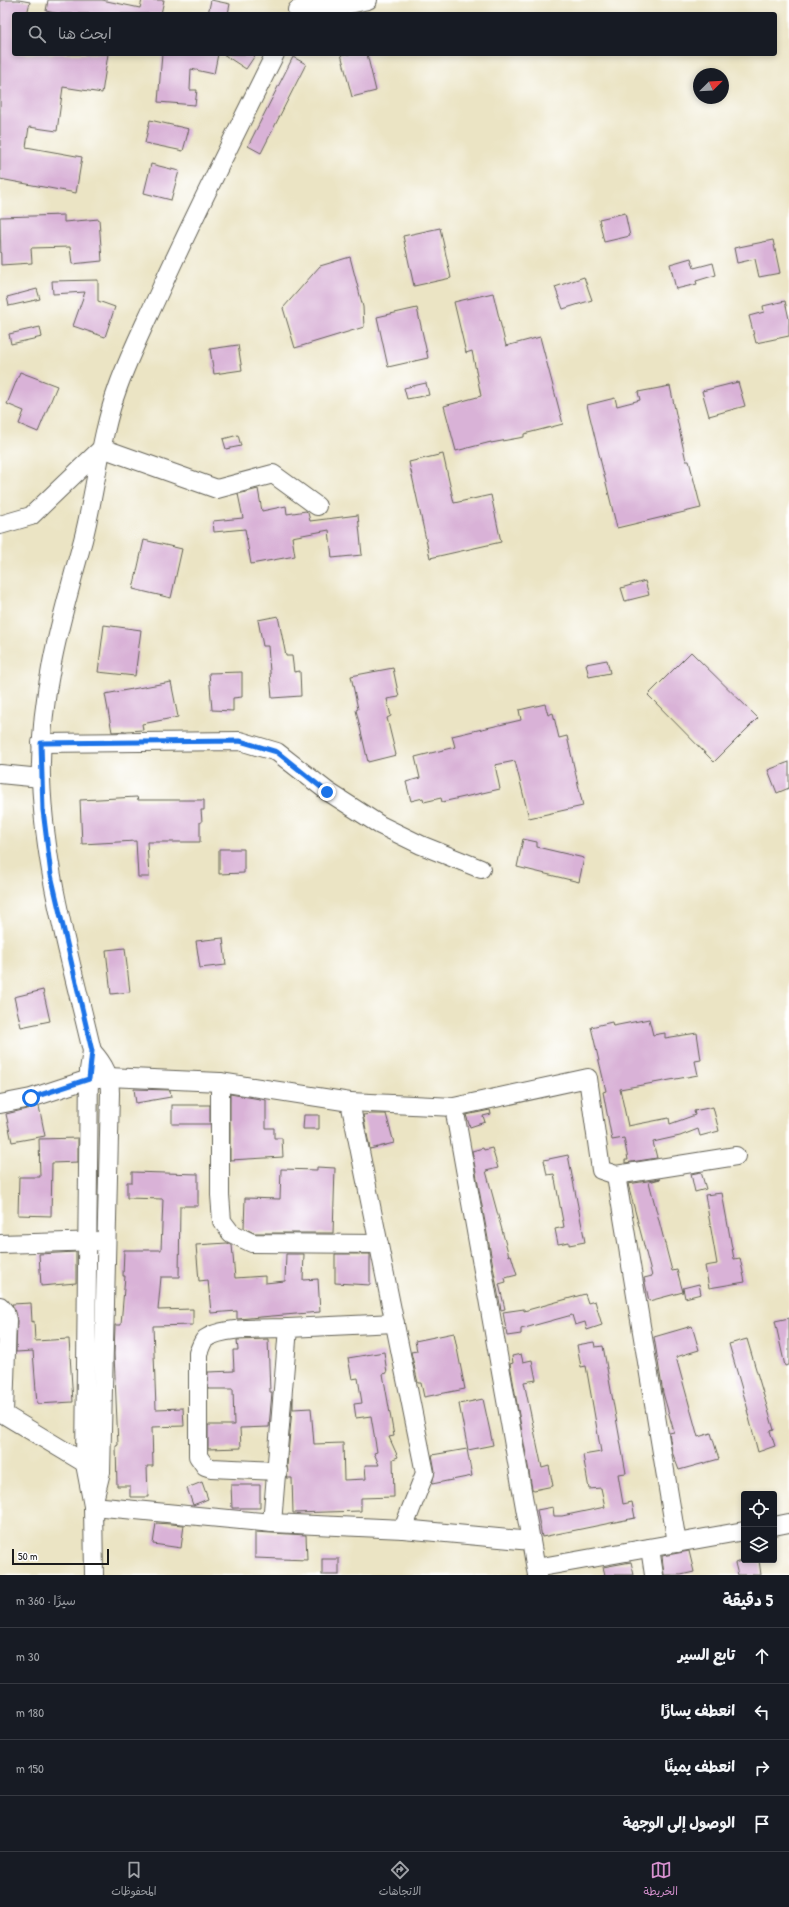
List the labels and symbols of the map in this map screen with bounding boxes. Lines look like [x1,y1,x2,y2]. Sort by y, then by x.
north arrow [693,68,729,104]
route end [318,783,336,801]
route start [22,1089,40,1107]
scale bar [12,1547,109,1566]

